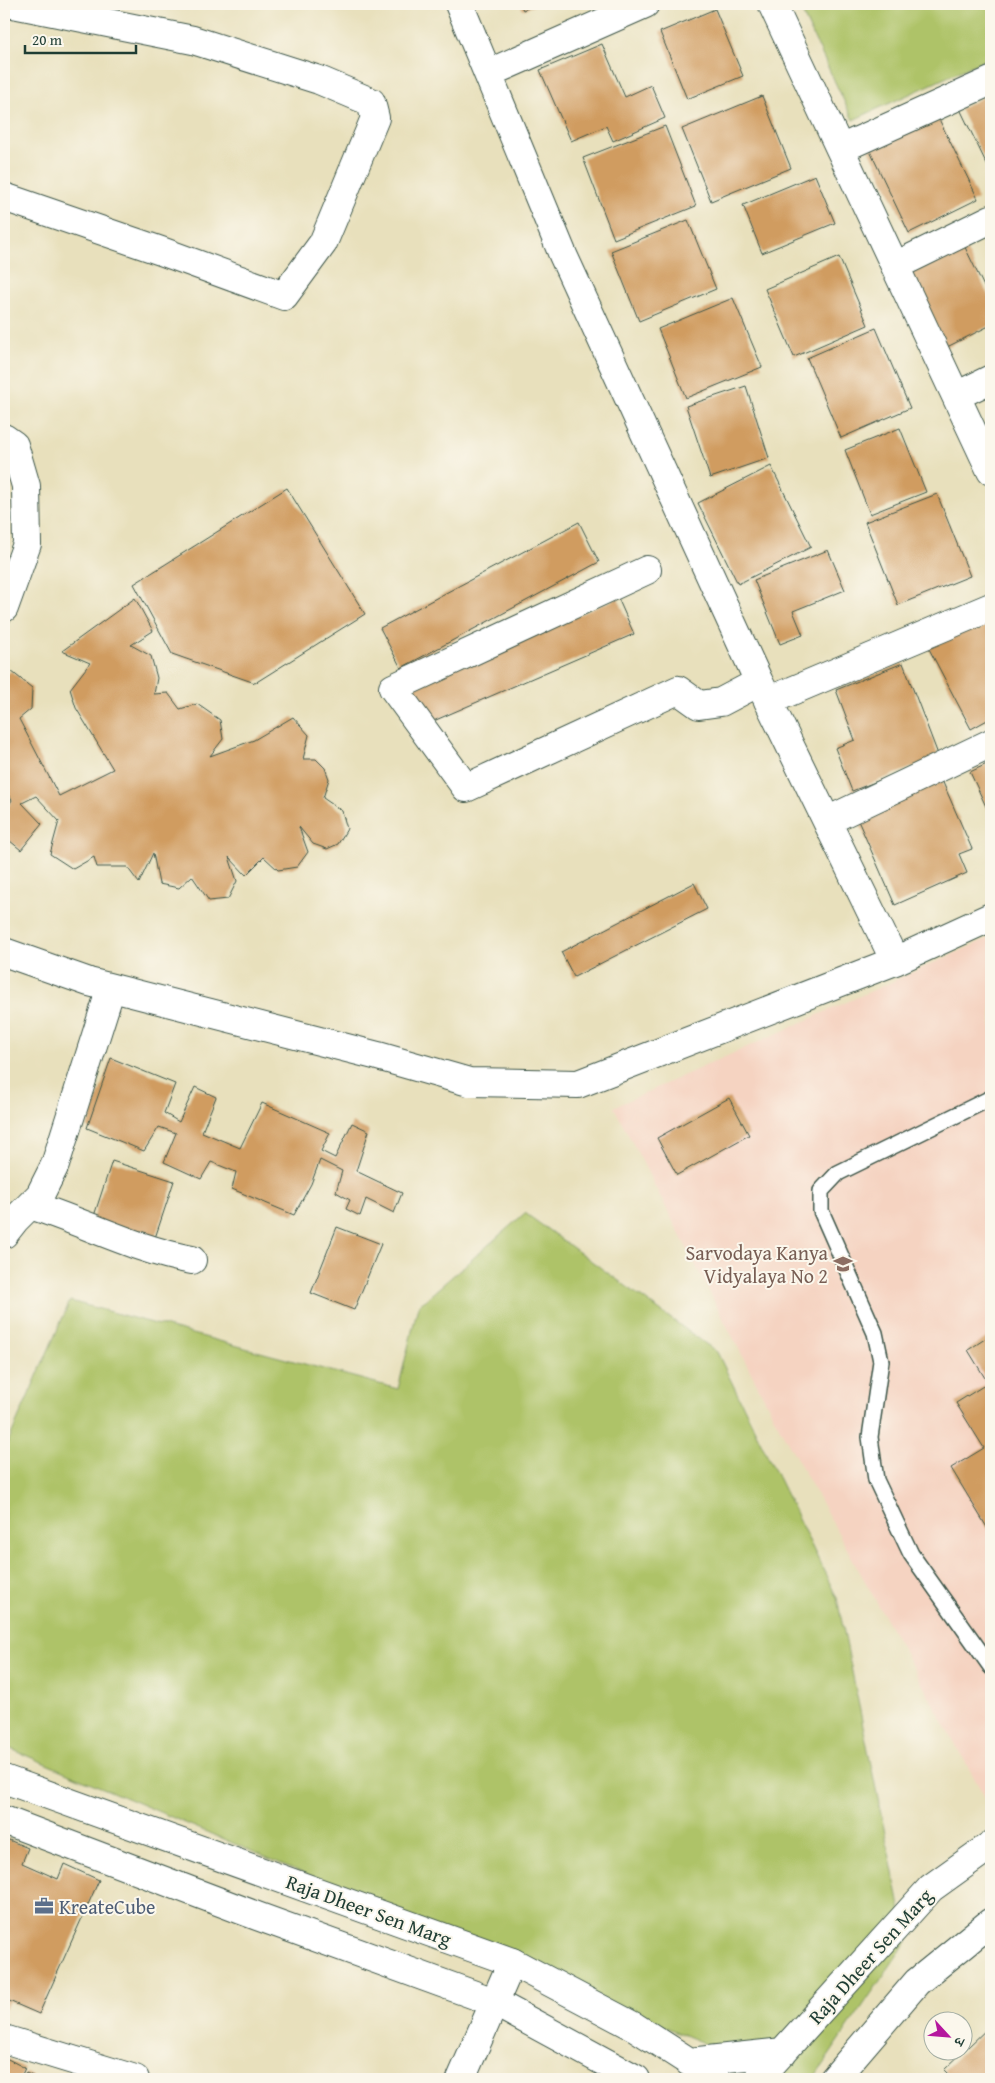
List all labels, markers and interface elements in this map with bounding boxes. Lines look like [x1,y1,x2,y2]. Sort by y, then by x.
scale bar [25,22,136,54]
text: 20 m [32,29,63,50]
place label: Sarvodaya Kanya Vidyalaya No 2 [686,1238,829,1290]
school or university icon: Sarvodaya Kanya Vidyalaya No 2 [832,1253,854,1275]
street label: Raja Dheer Sen Marg [282,1867,456,1953]
street label: Raja Dheer Sen Marg [801,1882,939,2030]
place label: KreateCube [59,1892,155,1921]
office icon: KreateCube [33,1895,55,1917]
north arrow [922,2010,972,2060]
text: उ [949,2033,971,2050]

